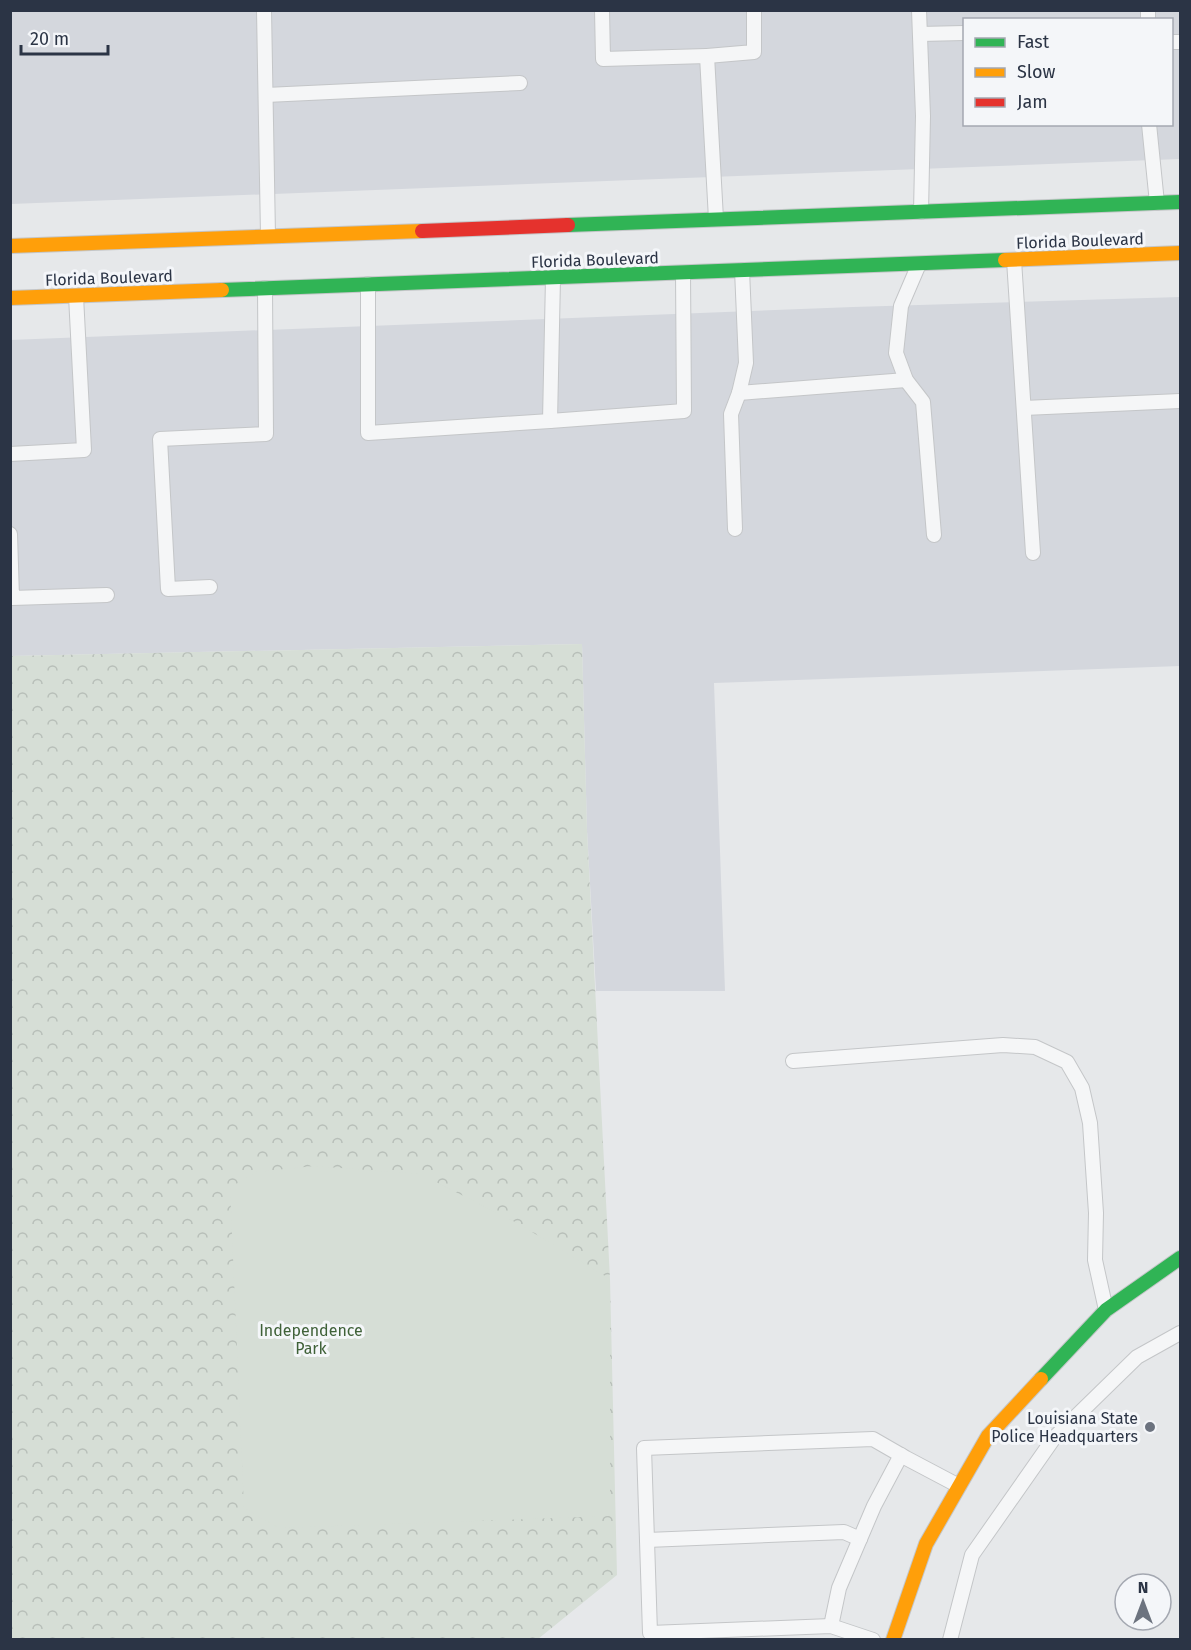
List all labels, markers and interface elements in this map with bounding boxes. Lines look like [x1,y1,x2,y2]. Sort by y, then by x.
scale bar [21,18,108,56]
legend [963,18,1173,126]
text: 20 m [30,28,69,50]
text: Fast [1017,31,1050,53]
text: Slow [1017,61,1056,83]
text: Jam [1017,91,1048,113]
street label: Florida Boulevard [1016,229,1144,253]
street label: Florida Boulevard [531,248,659,272]
street label: Florida Boulevard [45,266,173,290]
park label: Independence Park [259,1321,363,1358]
place label: Louisiana State Police Headquarters [991,1409,1138,1446]
marker: Louisiana State Police Headquarters [1143,1420,1157,1434]
north arrow [1113,1572,1173,1632]
text: N [1138,1578,1148,1597]

